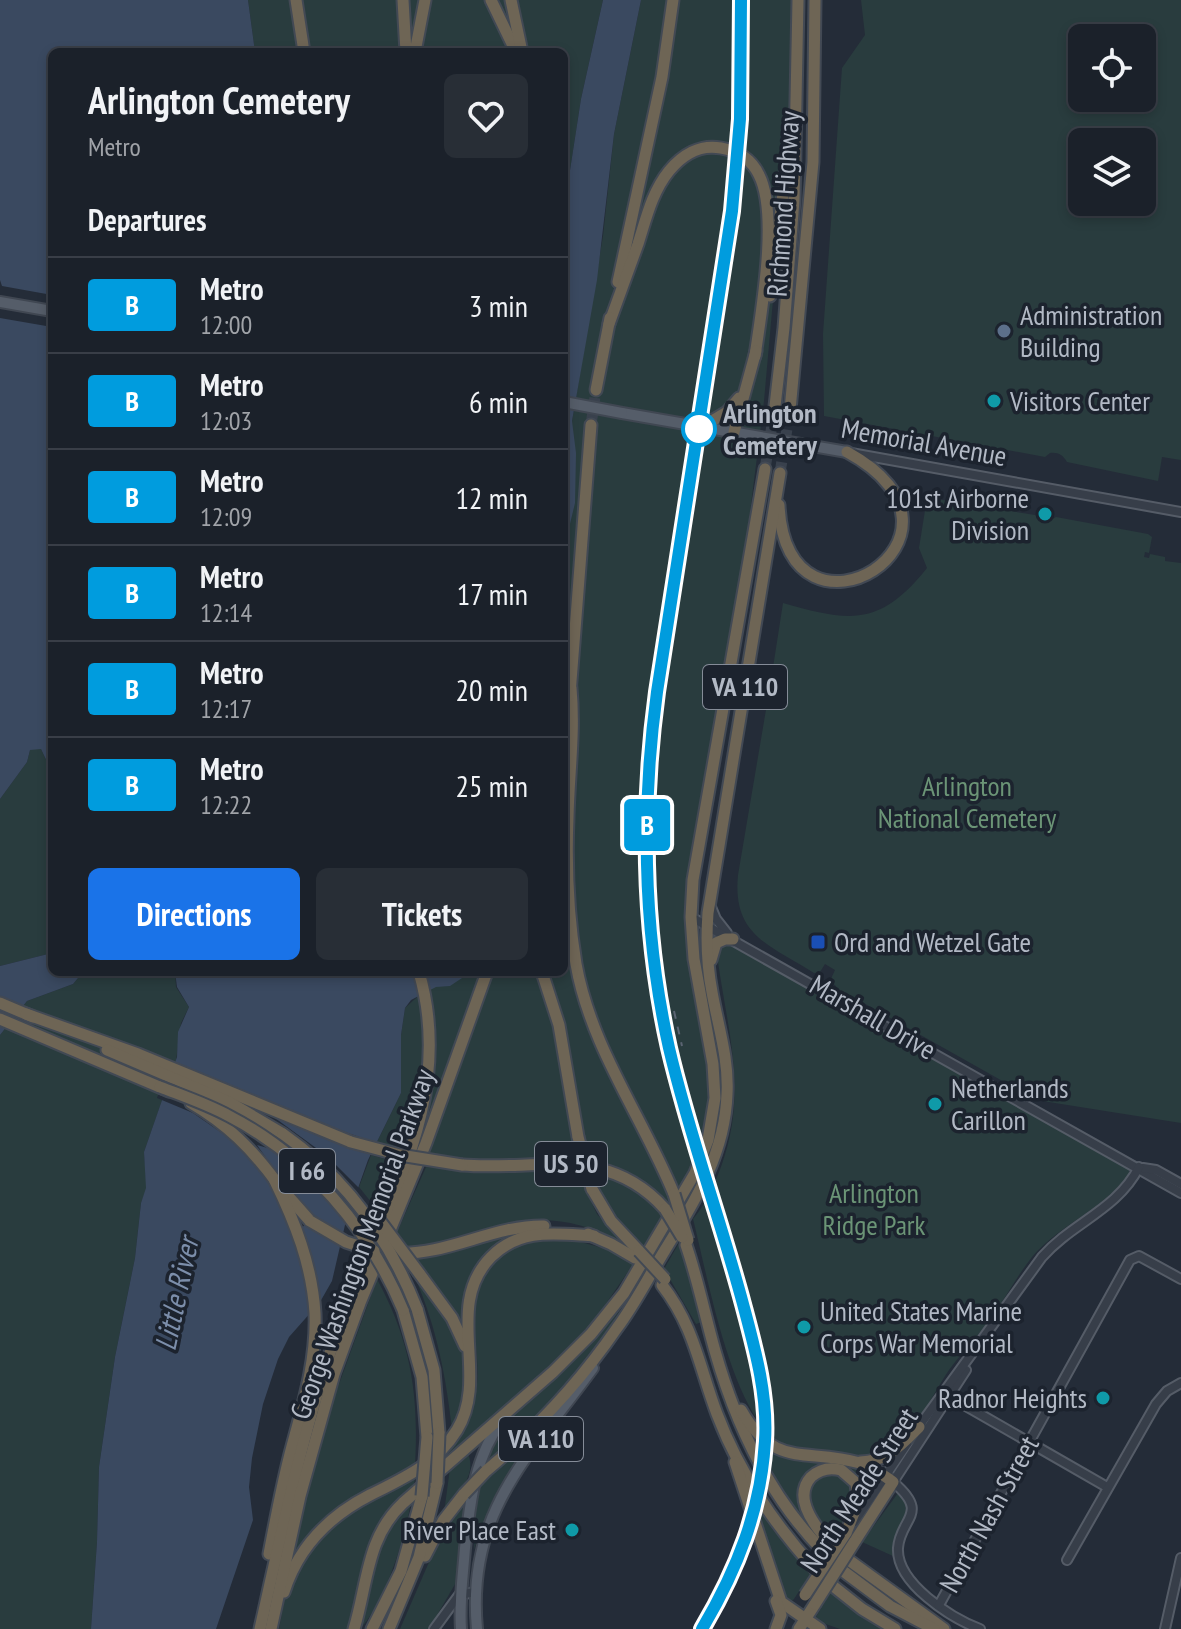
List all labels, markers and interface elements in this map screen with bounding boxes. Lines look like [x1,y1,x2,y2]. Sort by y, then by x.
map controls [1068,24,1156,216]
button: locate [1068,24,1156,112]
button: heart [444,74,528,158]
text: Arlington Cemetery [88,75,350,124]
street label: Richmond Highway [758,109,807,298]
button: layers [1068,128,1156,216]
text: Metro [88,130,141,163]
text: Departures [88,200,206,239]
text: Metro [200,269,264,308]
text: B [125,286,139,323]
text: 3 min [469,286,528,325]
place label: Administration Building [1020,296,1162,365]
text: 12:00 [200,308,252,341]
marker: Administration Building [995,322,1013,340]
text: Metro [200,365,264,404]
text: B [125,382,139,419]
text: 6 min [469,382,528,421]
place label: Visitors Center [1009,382,1150,419]
marker: Visitors Center [985,392,1003,410]
place label: Arlington Cemetery [722,394,818,463]
text: 12:03 [200,404,252,437]
street label: Memorial Avenue [839,409,1010,474]
marker: Arlington Cemetery [682,412,716,446]
text: Metro [200,461,264,500]
text: B [125,478,139,515]
text: 12 min [455,478,528,517]
place label: 101st Airborne Division [886,479,1029,548]
text: 12:09 [200,500,252,533]
marker: 101st Airborne Division [1036,505,1054,523]
text: Metro [200,557,264,596]
text: B [125,574,139,611]
text: 17 min [457,574,528,613]
text: 12:14 [200,596,252,629]
text: Metro [200,653,264,692]
road number: VA 110 [703,665,787,709]
text: B [125,670,139,707]
text: 20 min [455,670,528,709]
text: 12:17 [200,692,252,725]
text: Metro [200,749,264,788]
text: B [125,766,139,803]
text: 25 min [455,766,528,805]
park label: Arlington National Cemetery [878,767,1057,836]
text: 12:22 [200,788,252,821]
line badge: B [621,799,673,851]
text: B [640,806,654,843]
button: Directions [88,868,300,960]
button: Tickets [316,868,528,960]
place label: Ord and Wetzel Gate [834,923,1031,960]
marker: Ord and Wetzel Gate [809,933,827,951]
street label: Marshall Drive [804,966,943,1067]
street label: George Washington Memorial Parkway [281,1063,442,1424]
place label: Netherlands Carillon [951,1069,1069,1138]
marker: Netherlands Carillon [926,1095,944,1113]
road number: US 50 [535,1142,607,1186]
road number: I 66 [279,1149,335,1193]
park label: Arlington Ridge Park [823,1174,926,1243]
water label: Little River [145,1230,207,1354]
place label: United States Marine Corps War Memorial [820,1292,1022,1361]
marker: United States Marine Corps War Memorial [795,1318,813,1336]
place label: Radnor Heights [938,1379,1087,1416]
marker: Radnor Heights [1094,1389,1112,1407]
street label: North Meade Street [791,1400,926,1579]
road number: VA 110 [499,1417,583,1461]
street label: North Nash Street [930,1429,1047,1599]
place label: River Place East [403,1511,556,1548]
marker: River Place East [563,1521,581,1539]

